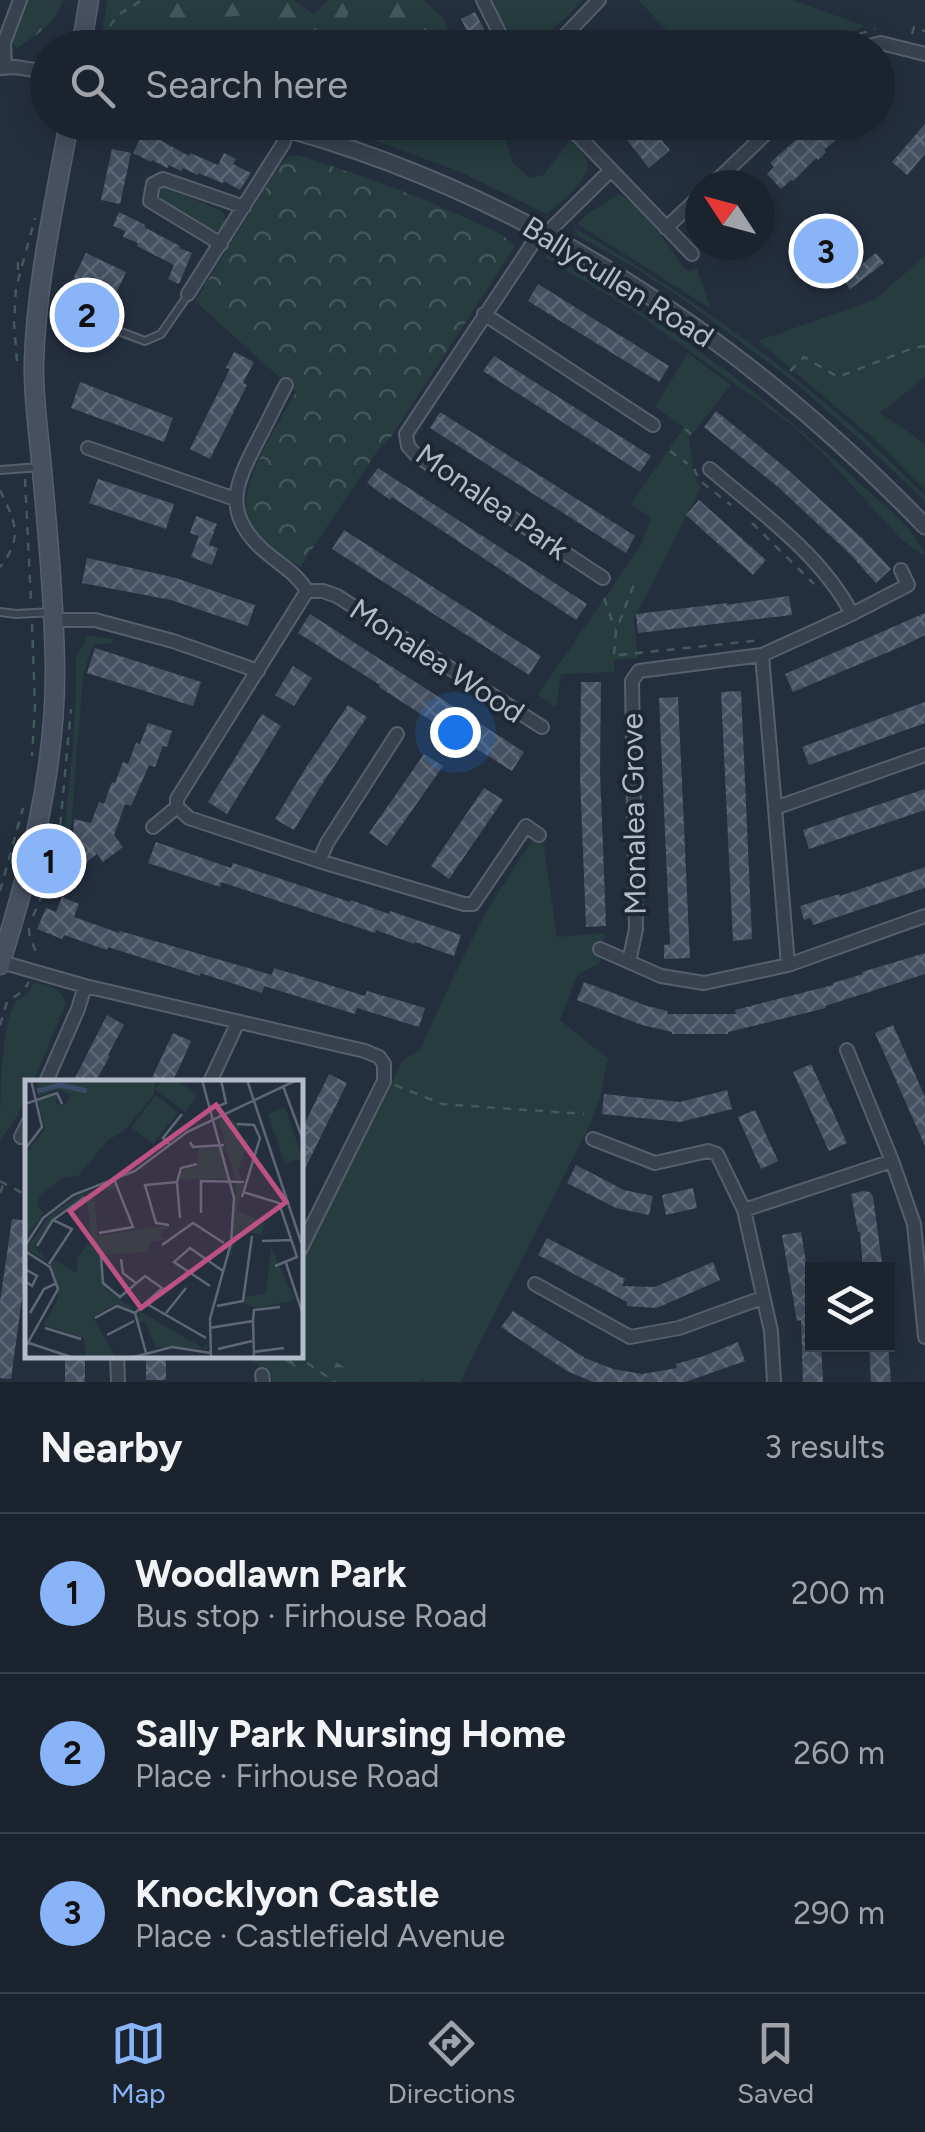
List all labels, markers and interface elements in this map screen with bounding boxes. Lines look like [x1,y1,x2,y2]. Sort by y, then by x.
search box [30,30,895,140]
icon: search [65,58,120,113]
text: Search here [145,62,348,108]
north arrow [685,170,775,260]
street label: Ballycullen Road [516,208,721,355]
pin: 3 [794,214,858,288]
pin: 2 [54,278,120,352]
street label: Monalea Park [409,436,576,568]
street label: Monalea Wood [343,590,531,731]
your location [430,707,481,758]
street label: Monalea Grove [613,713,654,915]
pin: 1 [17,824,82,898]
inset map [25,1080,302,1357]
map controls [805,1262,895,1352]
button: layers [805,1262,895,1352]
text: Nearby [40,1422,182,1473]
text: 3 results [765,1428,885,1466]
text: Woodlawn Park [135,1551,407,1597]
text: 1 [66,1574,79,1612]
text: 200 m [791,1574,885,1612]
text: Bus stop · Firhouse Road [135,1597,487,1635]
text: Sally Park Nursing Home [135,1711,566,1757]
text: 2 [63,1734,82,1772]
text: 260 m [793,1734,885,1772]
text: Place · Firhouse Road [135,1757,439,1795]
text: Knocklyon Castle [135,1871,439,1917]
text: 3 [64,1894,81,1932]
text: 290 m [793,1894,885,1932]
text: Place · Castlefield Avenue [135,1917,505,1955]
tab: Map [111,2016,166,2110]
tab: Directions [388,2016,515,2110]
tab: Saved [737,2016,814,2110]

